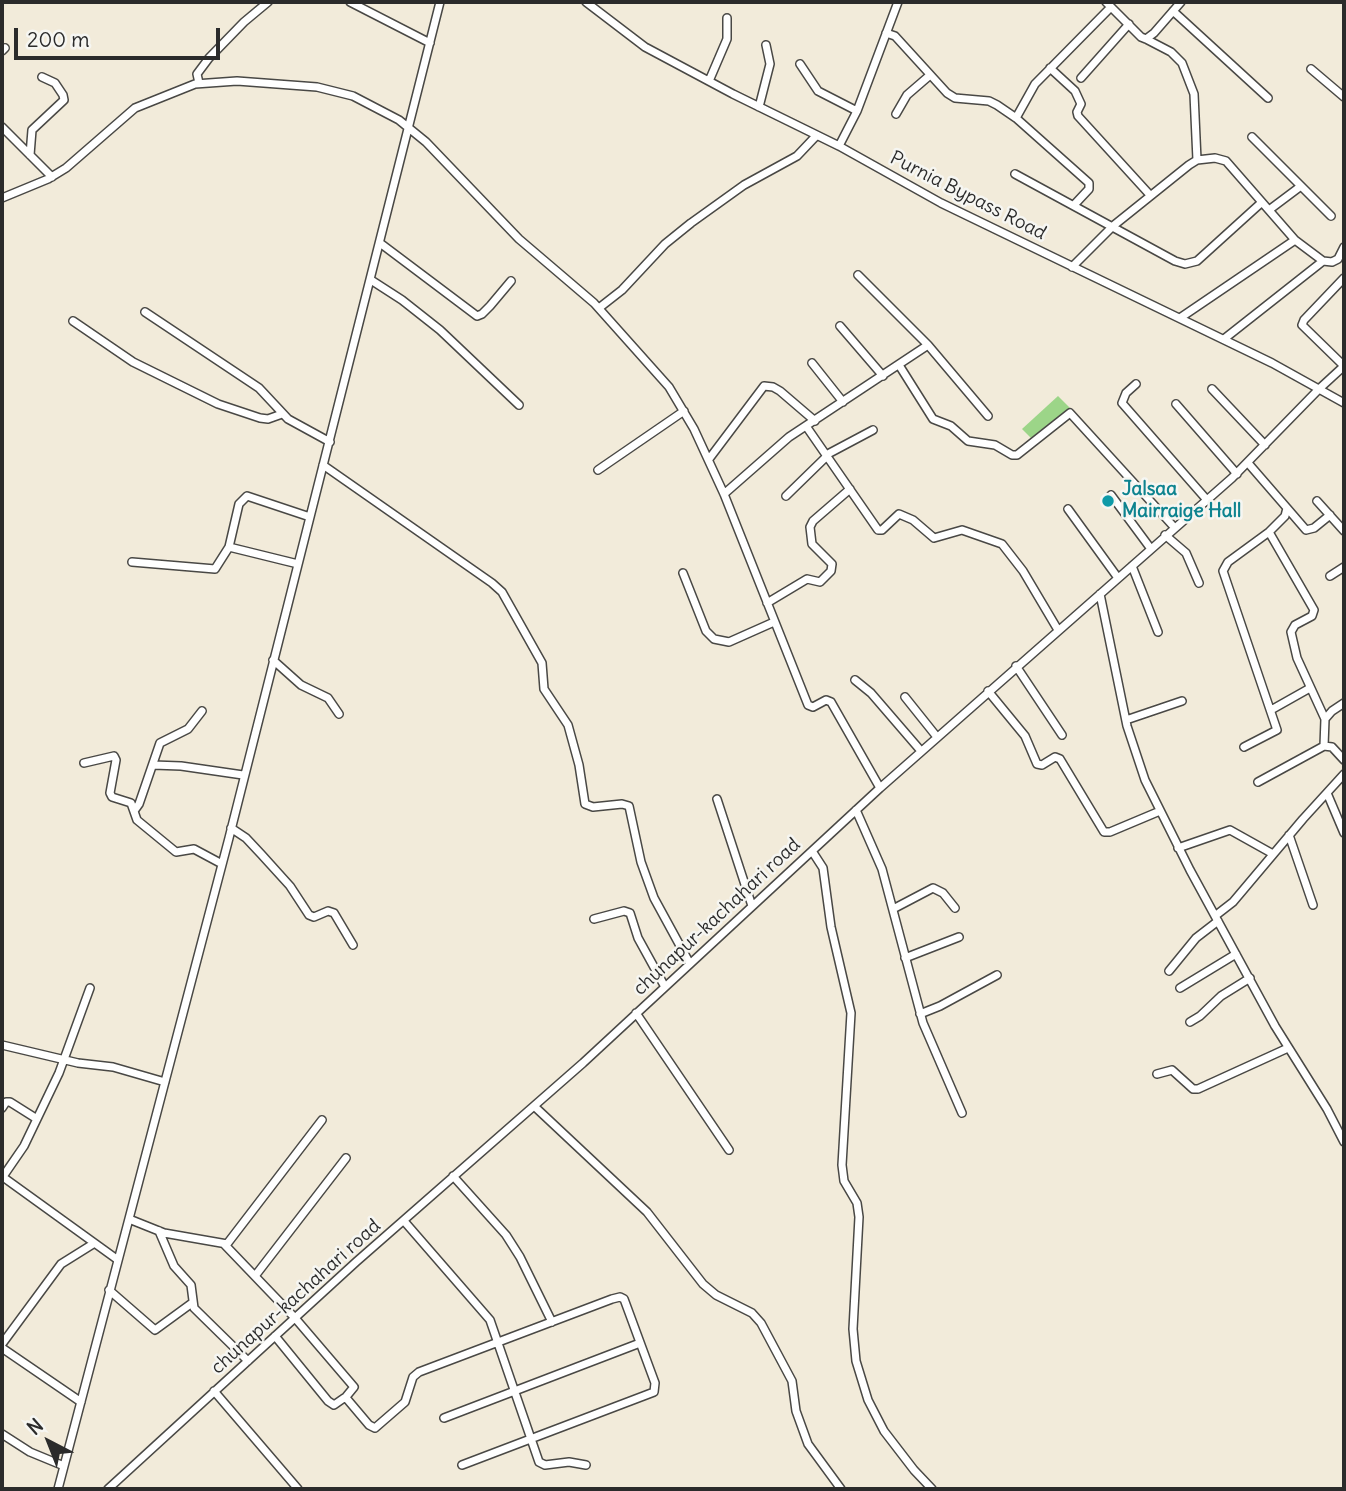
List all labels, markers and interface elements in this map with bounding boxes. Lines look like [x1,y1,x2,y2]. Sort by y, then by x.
scale bar [18,14,224,58]
text: 200 m [27,26,90,53]
street label: Purnia Bypass Road [886,147,1050,245]
place label: Jalsaa Mairraige Hall [1122,479,1241,523]
marker: Jalsaa Mairraige Hall [1100,493,1116,509]
street label: chunapur-kachahari road [629,834,805,1000]
street label: chunapur-kachahari road [207,1215,385,1379]
north arrow [14,1407,84,1477]
text: N [22,1413,48,1440]

